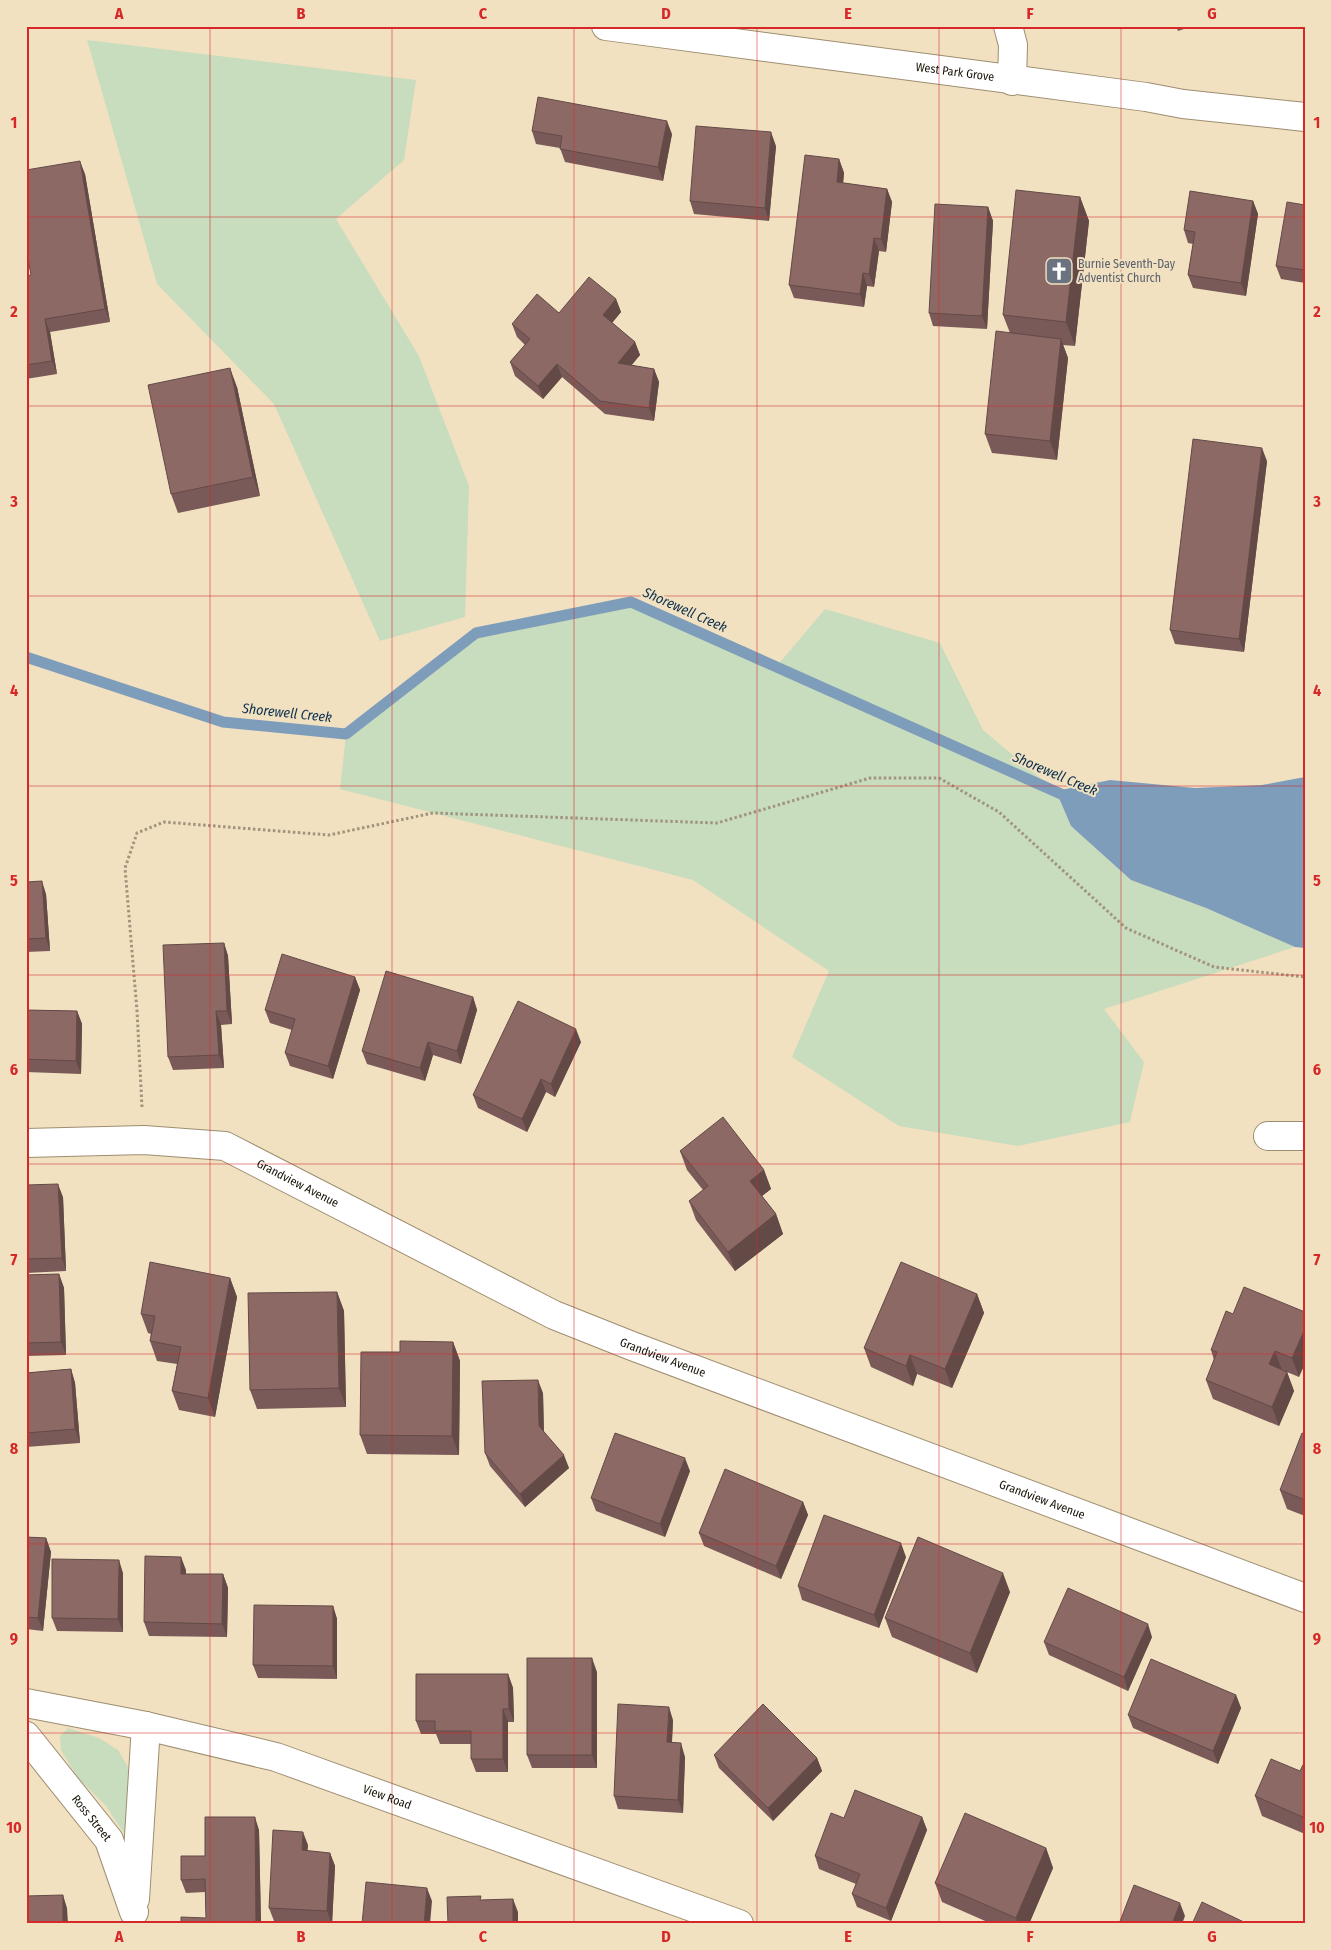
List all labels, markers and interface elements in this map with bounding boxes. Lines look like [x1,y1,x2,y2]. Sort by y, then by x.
text: A [114,4,124,23]
text: B [297,4,306,23]
text: C [479,4,488,23]
text: D [661,4,671,23]
text: E [844,4,852,23]
text: F [1026,4,1034,23]
text: G [1207,4,1217,23]
street label: West Park Grove [915,60,995,84]
text: 1 [11,113,17,132]
text: 1 [1314,113,1320,132]
church icon: Burnie Seventh-Day Adventist Church [1044,256,1074,286]
place label: Burnie Seventh-Day Adventist Church [1078,257,1176,285]
text: 2 [9,302,18,321]
text: 2 [1312,302,1321,321]
text: 3 [9,492,18,511]
text: 3 [1312,492,1321,511]
water label: Shorewell Creek [639,583,730,636]
text: 4 [10,681,18,700]
text: 4 [1313,681,1321,700]
water label: Shorewell Creek [240,700,333,726]
water label: Shorewell Creek [1009,748,1100,799]
text: 5 [10,871,18,890]
text: 5 [1313,871,1321,890]
text: 6 [10,1060,18,1079]
text: 6 [1313,1060,1321,1079]
street label: Grandview Avenue [254,1156,341,1210]
text: 7 [11,1250,18,1269]
text: 7 [1314,1250,1321,1269]
street label: Grandview Avenue [618,1335,708,1380]
text: 8 [10,1439,19,1458]
text: 8 [1313,1439,1322,1458]
street label: Grandview Avenue [997,1477,1087,1522]
text: 9 [10,1629,18,1648]
text: 9 [1313,1629,1321,1648]
street label: View Road [361,1782,413,1812]
street label: Ross Street [69,1792,114,1844]
text: 10 [6,1818,22,1837]
text: 10 [1309,1818,1325,1837]
text: A [114,1927,124,1946]
text: B [297,1927,306,1946]
text: C [479,1927,488,1946]
text: D [661,1927,671,1946]
text: E [844,1927,852,1946]
text: F [1026,1927,1034,1946]
text: G [1207,1927,1217,1946]

